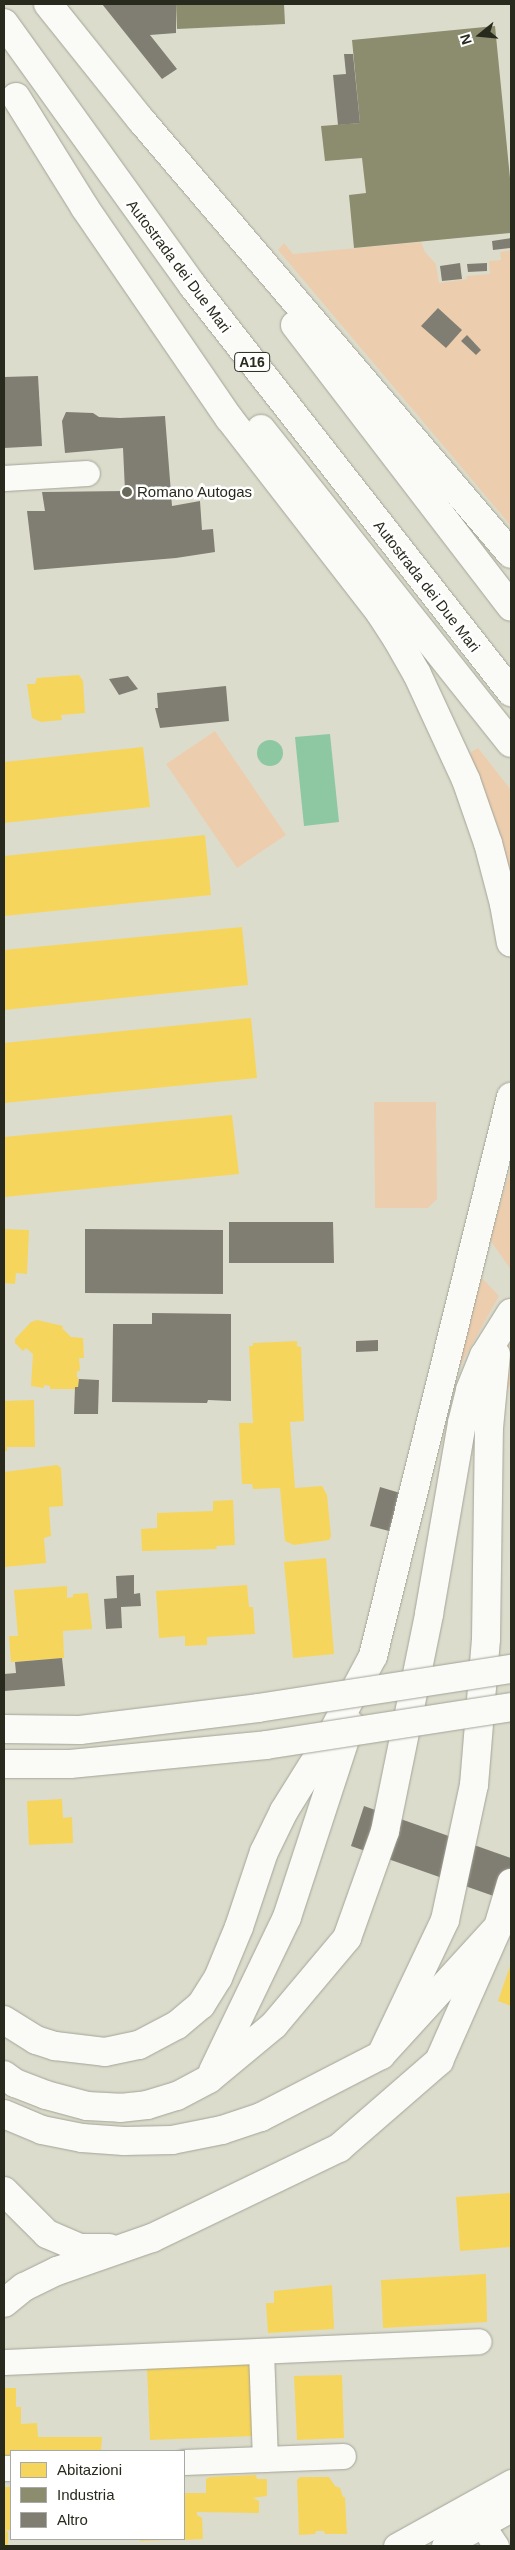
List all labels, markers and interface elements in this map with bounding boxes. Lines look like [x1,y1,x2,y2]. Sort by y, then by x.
north arrow [455,10,505,60]
text: N [457,32,475,47]
street label: Autostrada dei Due Mari [123,196,235,336]
road number: A16 [233,351,271,374]
place label: Romano Autogas [137,483,253,501]
marker: Romano Autogas [121,486,133,498]
street label: Autostrada dei Due Mari [370,517,484,655]
legend [10,2450,185,2540]
text: Abitazioni [57,2461,122,2478]
text: Industria [57,2486,115,2503]
text: Altro [57,2511,88,2528]

